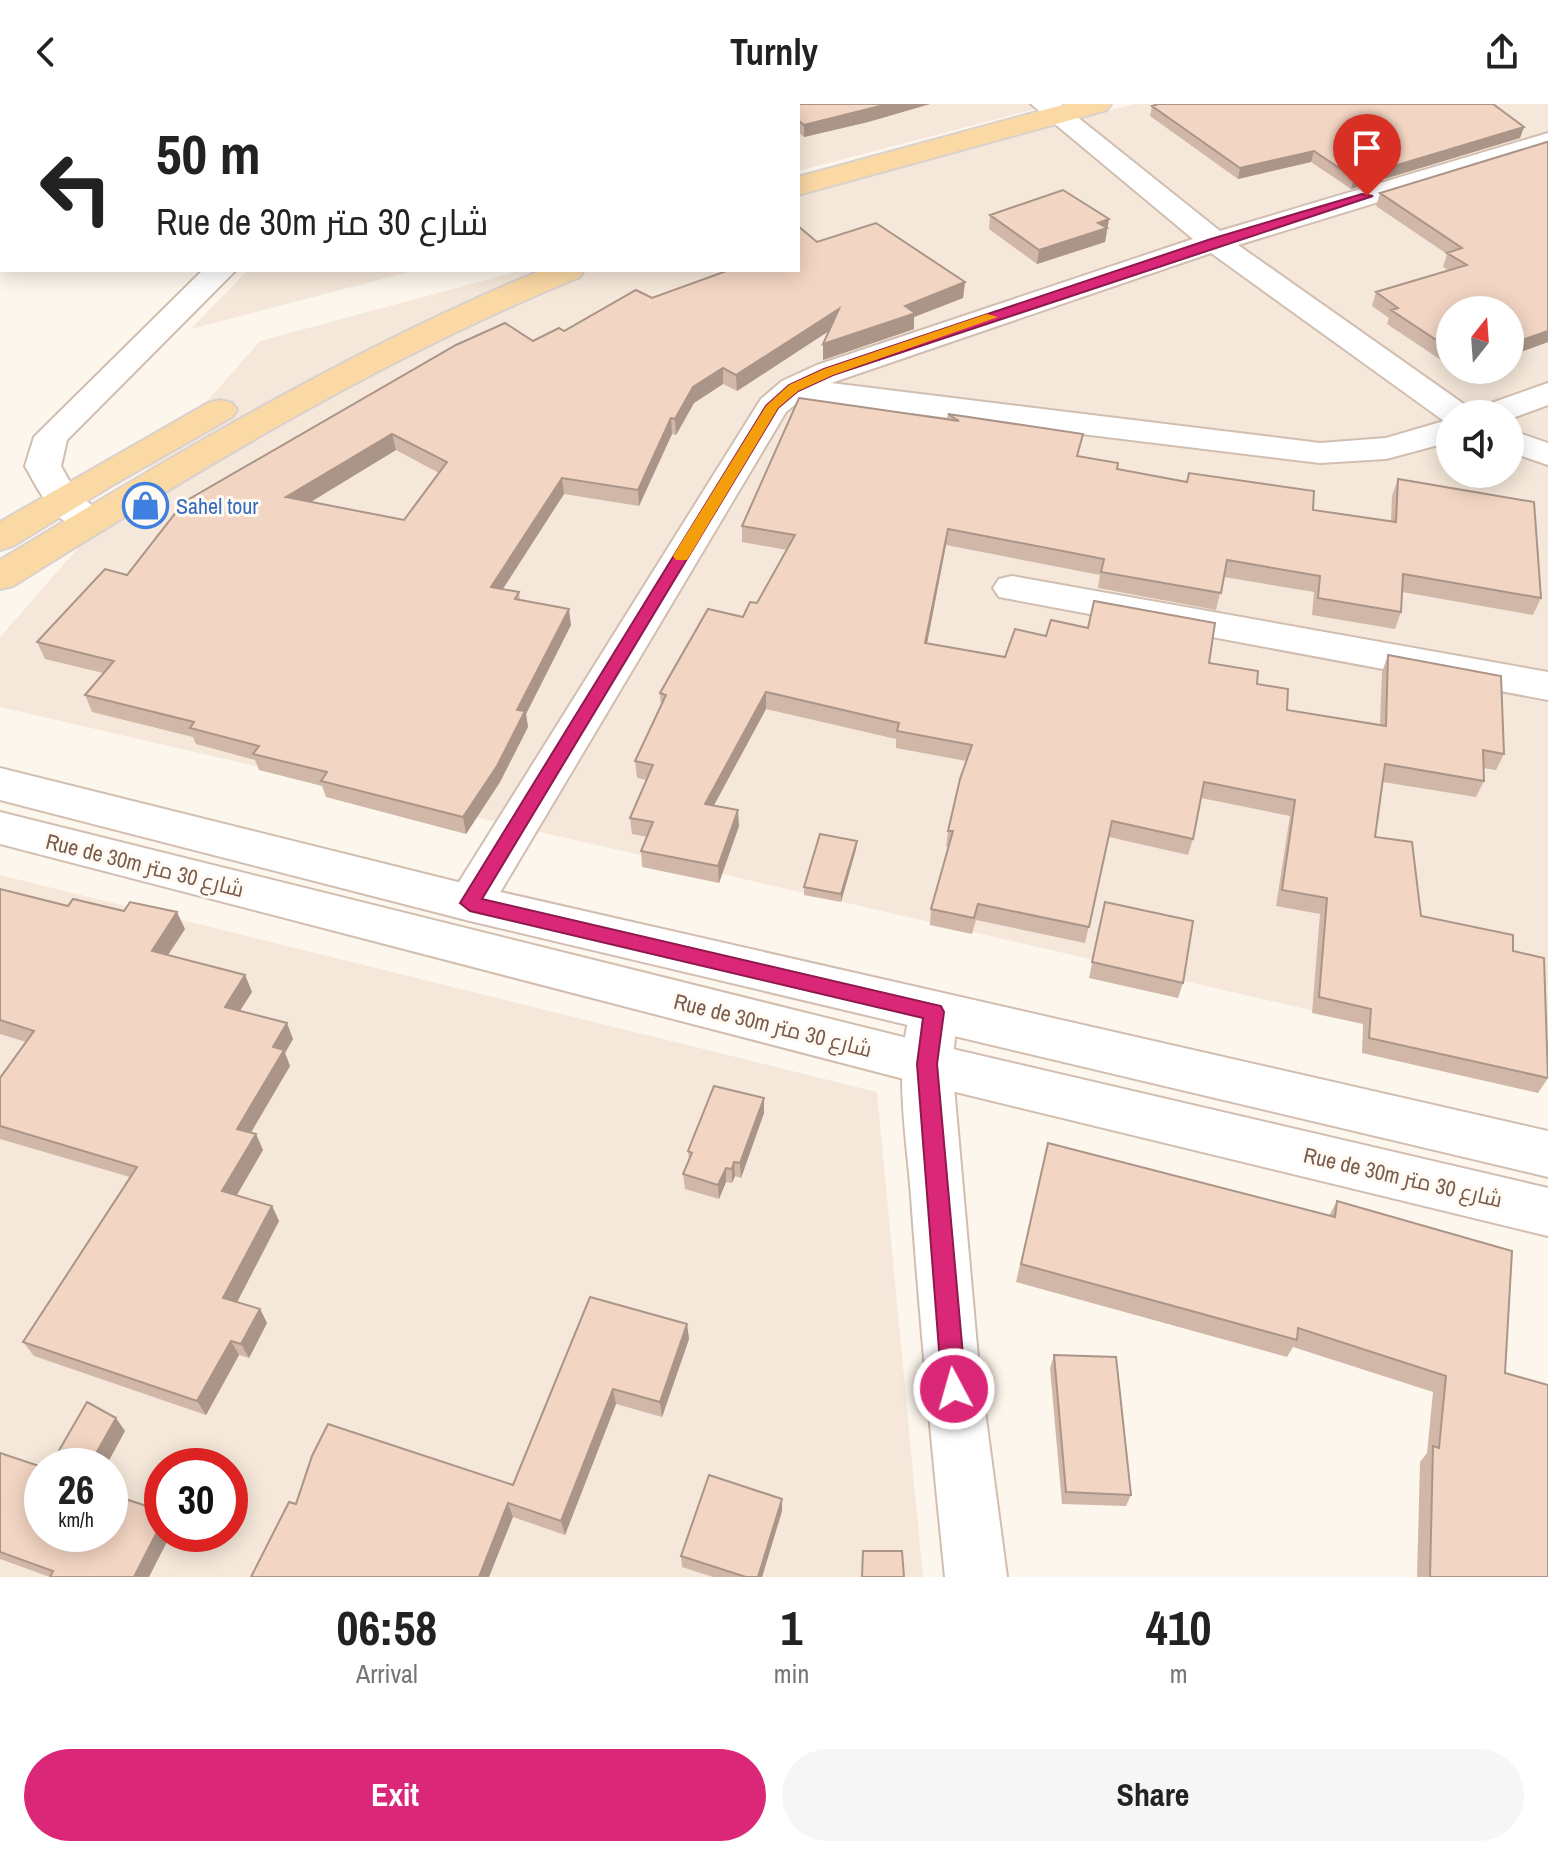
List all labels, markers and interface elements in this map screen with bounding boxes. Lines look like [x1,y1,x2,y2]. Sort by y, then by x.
text: Turnly [730,28,818,76]
icon: back [24,30,68,74]
icon: share [1480,30,1524,74]
pin [1333,114,1401,196]
text: 50 m [156,116,261,191]
icon: arrive [1345,126,1389,170]
icon: left [24,136,128,240]
text: Rue de 30m شارع 30 متر [156,198,489,246]
north arrow [1436,296,1524,384]
map controls [1436,296,1524,488]
button: sound [1436,400,1524,488]
shop icon: Sahel tour [121,482,169,530]
place label: Sahel tour [176,491,258,521]
street label: Rue de 30m شارع 30 متر [43,826,247,904]
street label: Rue de 30m شارع 30 متر [671,986,875,1064]
street label: Rue de 30m شارع 30 متر [1301,1140,1505,1214]
position arrow [912,1347,996,1431]
speed limit sign: 30 [144,1448,248,1552]
text: 26 [58,1463,94,1516]
text: km/h [58,1506,94,1533]
text: 06:58 [337,1595,437,1660]
text: 1 [781,1595,802,1660]
text: 410 [1146,1595,1211,1660]
text: Arrival [356,1656,418,1691]
text: min [774,1656,809,1691]
text: m [1170,1656,1188,1691]
button: Exit [24,1749,766,1841]
button: Share [782,1749,1524,1841]

